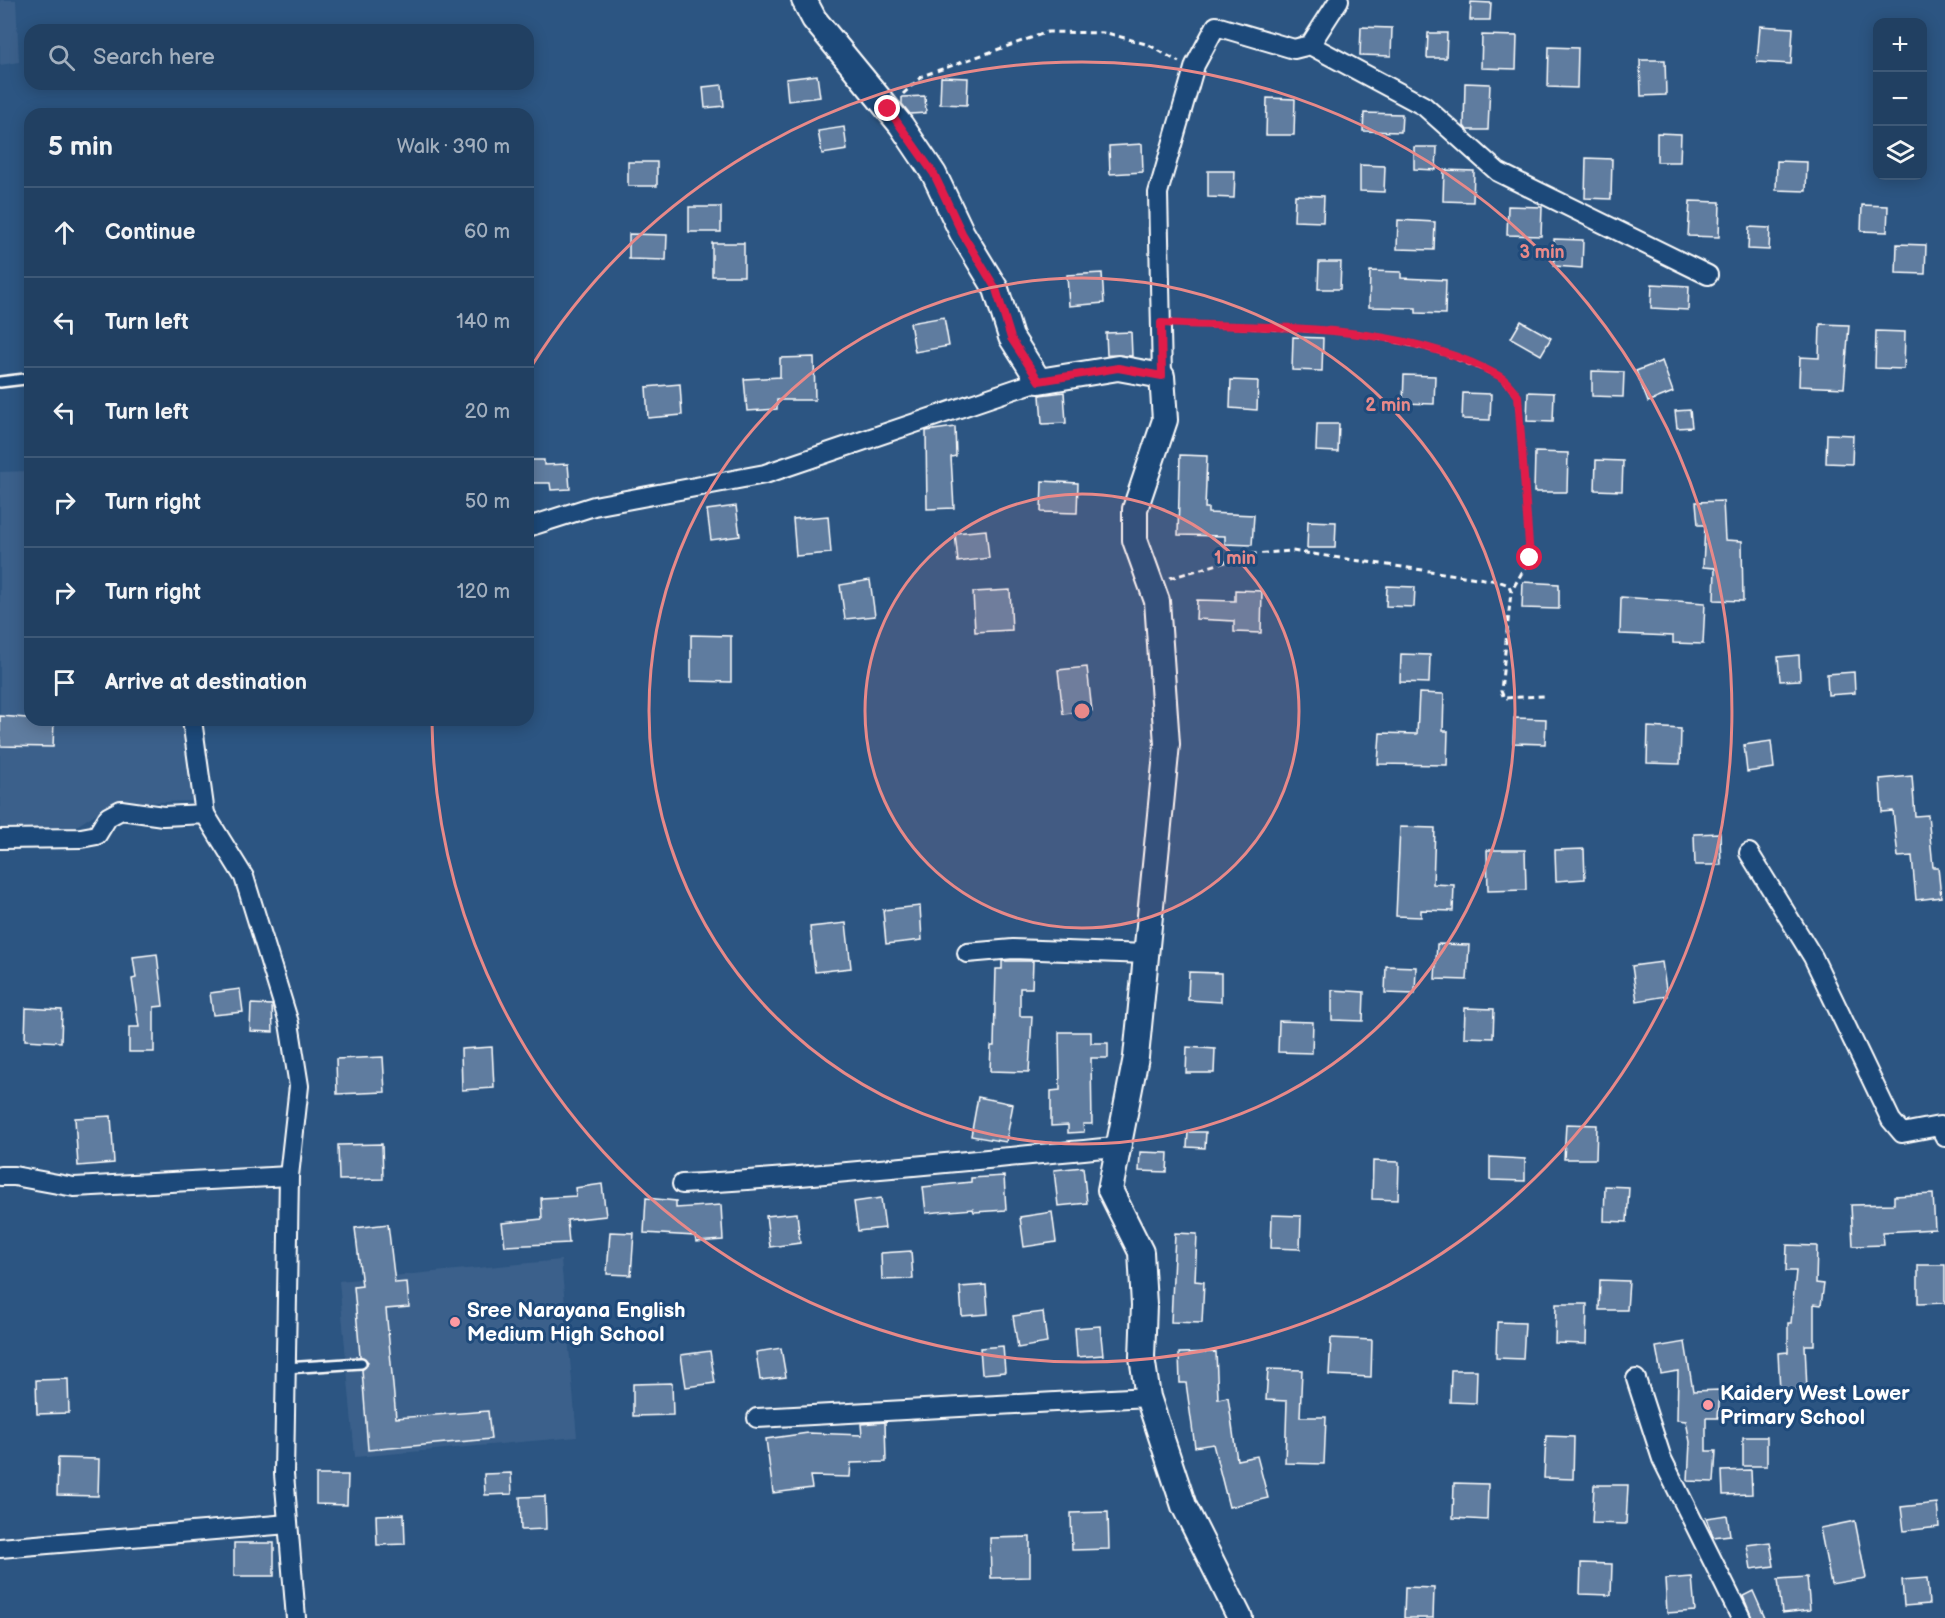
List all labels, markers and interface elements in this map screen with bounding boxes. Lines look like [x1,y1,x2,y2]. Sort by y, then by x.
map controls [1873,18,1927,180]
button: + [1873,18,1927,72]
search box [24,24,534,90]
icon: search [45,41,78,74]
text: Search here [93,44,215,71]
button: − [1873,72,1927,126]
route end [874,95,900,121]
button: layers [1873,126,1927,180]
text: 5 min [48,132,113,163]
text: Walk · 390 m [397,135,510,159]
icon: ahead [48,216,81,249]
text: Continue [105,219,195,246]
text: 60 m [464,220,510,244]
text: 3 min [1519,242,1565,263]
icon: left [48,306,81,339]
text: Turn left [105,309,189,336]
text: 140 m [456,310,510,334]
text: 2 min [1365,395,1411,416]
icon: left [48,396,81,429]
text: Turn left [105,399,189,426]
text: 20 m [465,400,510,424]
icon: right [48,486,81,519]
text: Turn right [105,489,201,516]
text: 50 m [465,490,510,514]
route start [1516,544,1542,570]
text: 1 min [1214,548,1256,569]
icon: right [48,576,81,609]
text: Turn right [105,579,201,606]
text: 120 m [457,580,510,604]
icon: arrive [48,666,81,699]
text: Arrive at destination [105,669,307,696]
centre of rings [1072,701,1092,721]
place label: Sree Narayana English Medium High School [467,1298,686,1347]
marker: Sree Narayana English Medium High School [448,1315,462,1329]
place label: Kaidery West Lower Primary School [1720,1381,1910,1430]
marker: Kaidery West Lower Primary School [1701,1398,1715,1412]

